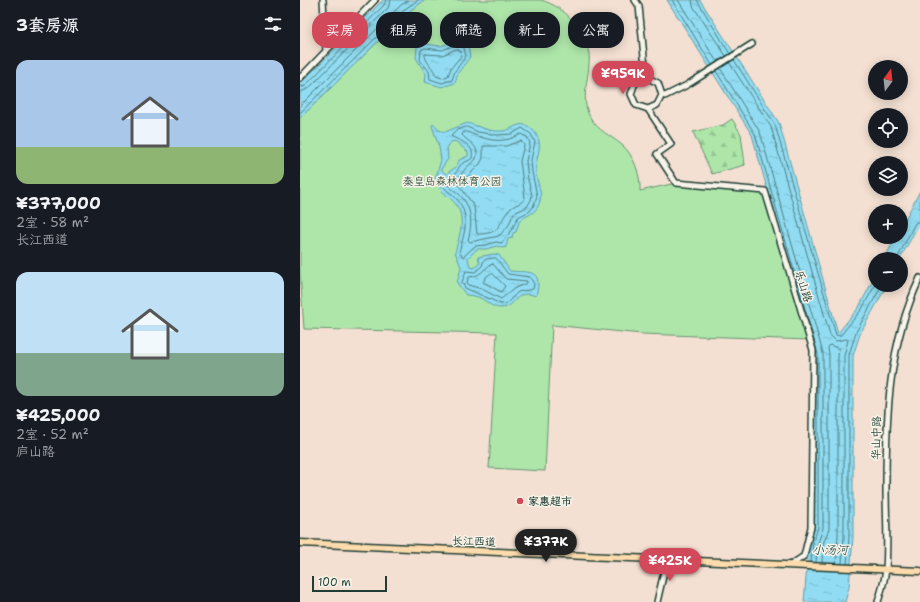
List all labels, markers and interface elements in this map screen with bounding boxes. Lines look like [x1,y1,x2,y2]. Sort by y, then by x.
chip: 买房 [312,12,368,48]
chip: 租房 [376,12,432,48]
chip: 筛选 [440,12,496,48]
chip: 新上 [504,12,560,48]
chip: 公寓 [568,12,624,48]
icon: filters [262,13,284,35]
text: 3套房源 [16,14,79,36]
north arrow [868,60,908,100]
map controls [868,60,908,292]
pin: ¥959K [595,61,651,95]
text: ¥959K [601,65,645,82]
icon: home [114,86,186,158]
button: locate [868,108,908,148]
button: layers [868,156,908,196]
park label: 秦皇岛森林体育公园 [403,174,502,189]
text: ¥377,000 [16,192,101,214]
button: + [868,204,908,244]
text: 2室 · 58 m² [16,214,89,231]
text: 长江西道 [16,231,68,248]
button: − [868,252,908,292]
street label: 乐山路 [792,268,816,304]
icon: home [114,298,186,370]
text: ¥425,000 [16,404,101,426]
street label: 华山中路 [869,416,884,460]
text: 2室 · 52 m² [16,426,89,443]
text: 庐山路 [16,443,55,460]
place label: 家惠超市 [528,494,572,509]
marker: 家惠超市 [515,496,525,506]
pin: ¥377K [518,529,574,563]
street label: 长江西道 [452,533,496,550]
text: ¥377K [524,533,568,550]
water label: 小汤河 [812,542,850,558]
pin: ¥425K [642,548,698,582]
text: ¥425K [648,552,692,569]
scale bar [312,574,387,593]
text: 100 m [318,575,351,590]

